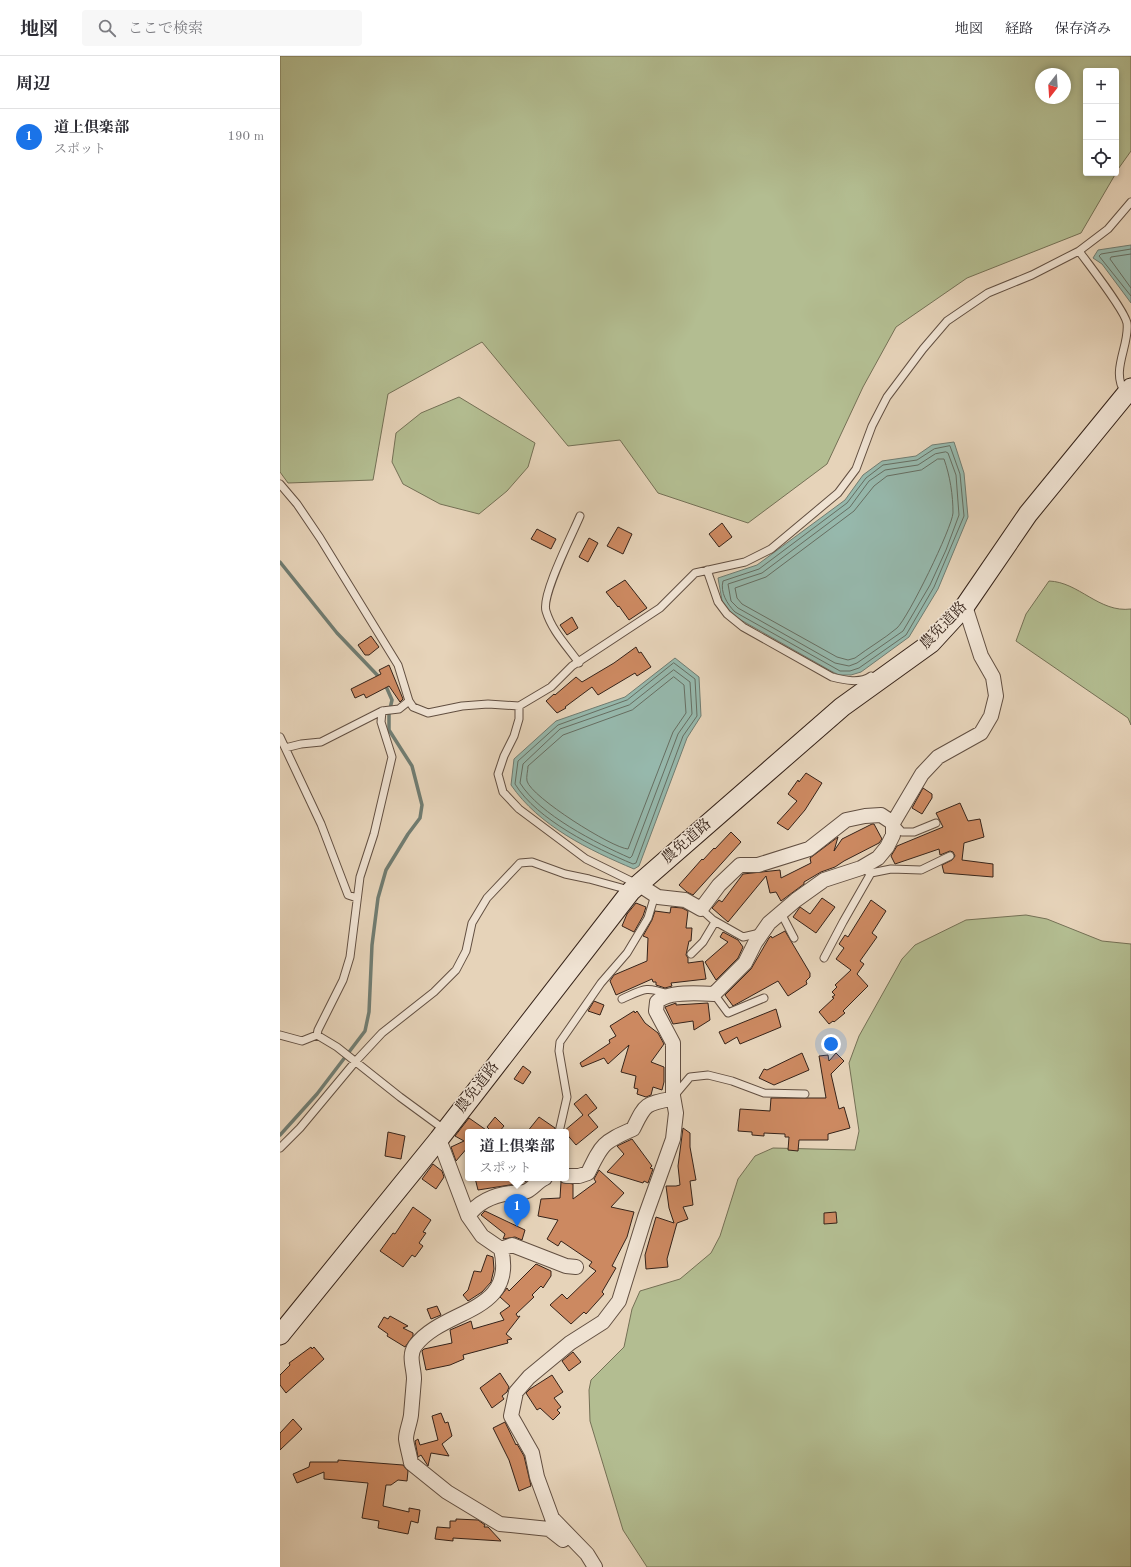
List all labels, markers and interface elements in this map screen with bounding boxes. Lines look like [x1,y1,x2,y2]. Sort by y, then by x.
search box [82,10,362,46]
icon: search [96,17,118,39]
text: 地図 [20,21,58,40]
text: ここで検索 [128,22,203,37]
text: 地図 [955,22,983,36]
text: 経路 [1005,22,1033,36]
text: 保存済み [1055,22,1111,36]
north arrow [1035,68,1071,104]
map controls [1083,68,1119,176]
button: + [1083,68,1119,104]
text: 周辺 [16,76,50,93]
button: − [1083,104,1119,140]
text: 道上倶楽部 [54,121,129,136]
text: 1 [25,130,33,143]
text: 190 m [227,130,264,143]
button: locate [1083,140,1119,176]
text: スポット [54,143,106,156]
street label: 農免道路 [916,598,970,653]
street label: 農免道路 [658,815,715,867]
your location [821,1034,841,1054]
street label: 農免道路 [452,1059,502,1116]
popup [465,1129,569,1181]
text: 道上倶楽部 [479,1140,555,1155]
text: スポット [479,1162,532,1175]
pin: 1 [504,1194,530,1227]

